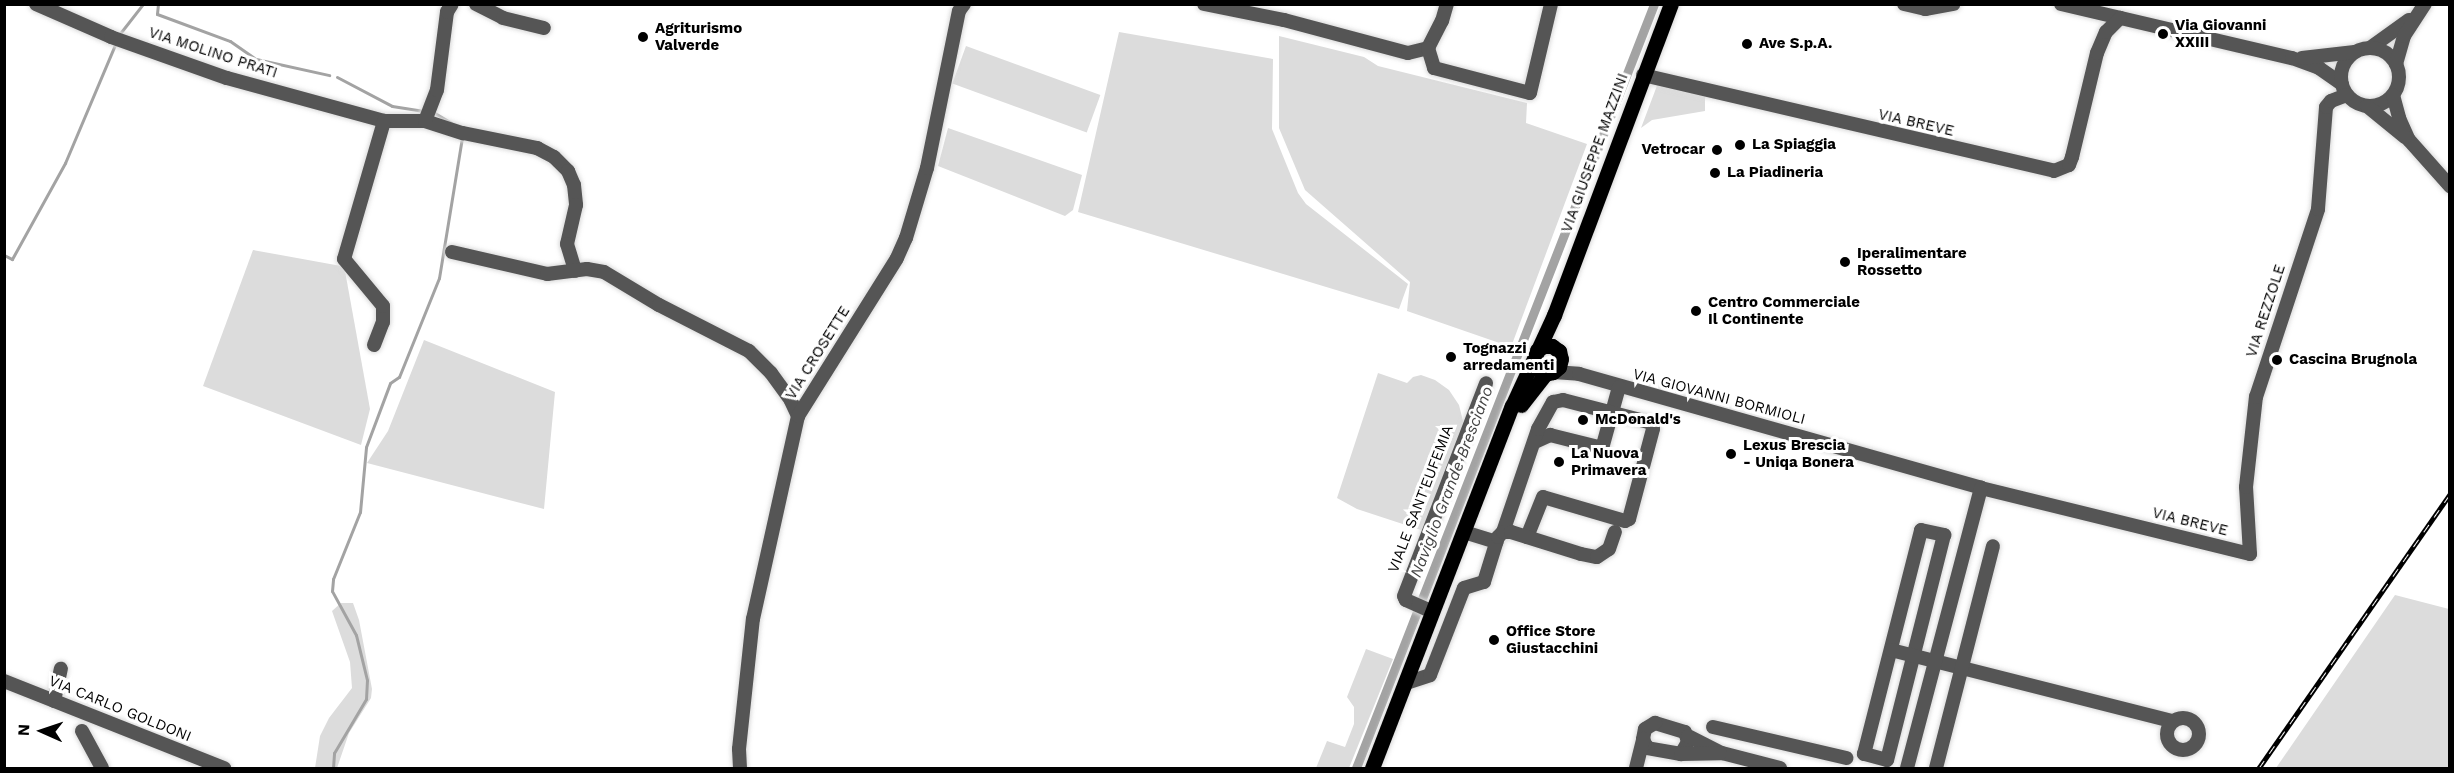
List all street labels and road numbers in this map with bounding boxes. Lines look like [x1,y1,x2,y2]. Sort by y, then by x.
street label: VIA MOLINO PRATI [146,24,280,82]
street label: VIA GIUSEPPE MAZZINI [1558,71,1632,235]
street label: VIA BREVE [1876,105,1956,141]
street label: VIA REZZOLE [2242,262,2290,360]
street label: VIA CROSETTE [782,303,854,403]
street label: VIA GIOVANNI BORMIOLI [1630,365,1808,429]
street label: VIALE SANT'EUFEMIA [1385,423,1457,575]
street label: VIA BREVE [2150,504,2230,540]
street label: VIA CARLO GOLDONI [46,672,194,746]

